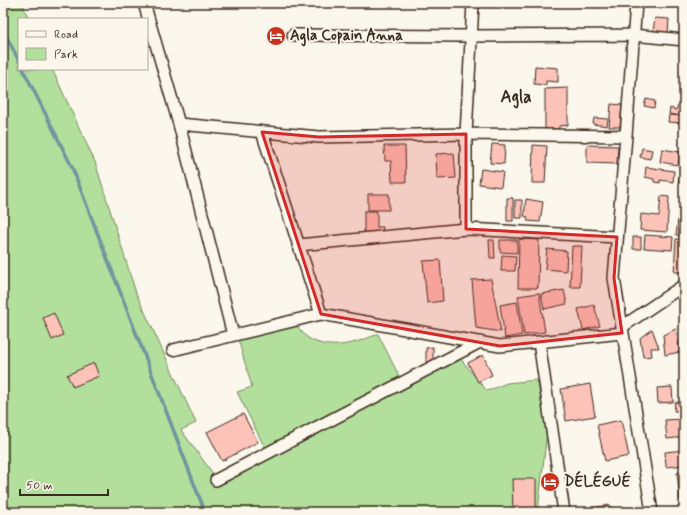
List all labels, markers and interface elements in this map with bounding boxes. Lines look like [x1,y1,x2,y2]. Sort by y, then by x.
legend [18,18,148,70]
hotel icon: Agla Copain Anna [265,25,287,47]
place label: Agla Copain Anna [290,26,403,47]
text: Road [54,27,78,43]
text: Park [54,47,78,63]
district label: Agla [501,86,531,109]
place label: DÉLÉGUÉ [564,470,631,492]
scale bar [20,471,108,497]
hotel icon: DÉLÉGUÉ [539,471,561,493]
text: 50 m [26,478,53,494]

